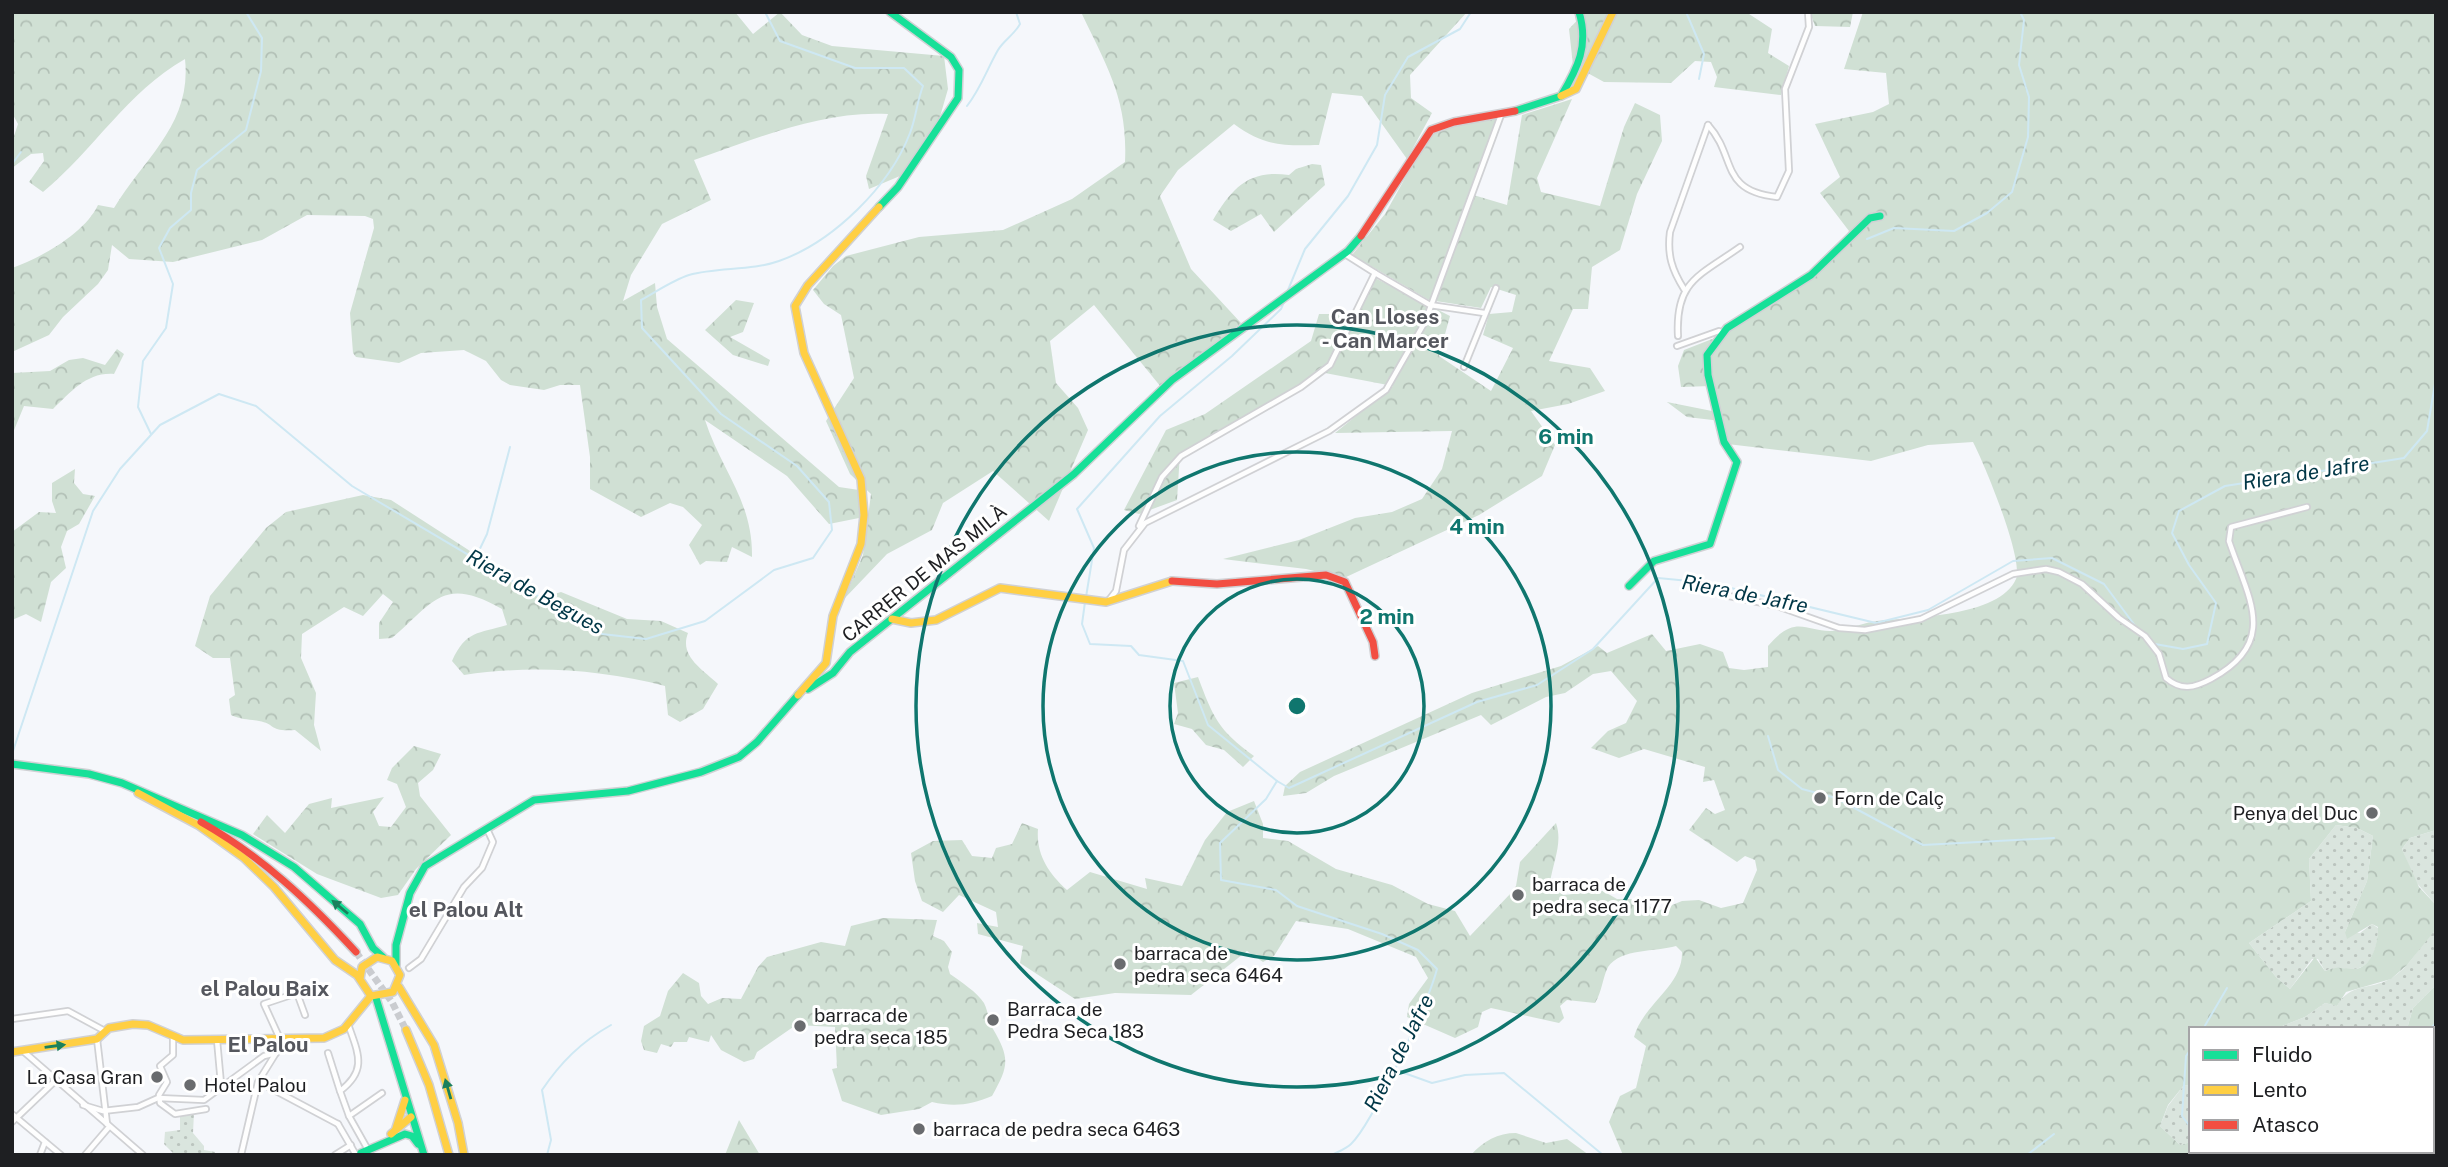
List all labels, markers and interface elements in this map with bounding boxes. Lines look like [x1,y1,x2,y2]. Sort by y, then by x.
district label: Can Lloses - Can Marcer [1321,304,1449,353]
text: 6 min [1538,424,1594,449]
water label: Riera de Jafre [2241,450,2371,495]
street label: CARRER DE MAS MILÀ [837,500,1011,646]
text: 4 min [1449,514,1505,539]
water label: Riera de Begues [462,544,608,640]
water label: Riera de Jafre [1680,569,1810,618]
text: 2 min [1359,604,1415,629]
centre of rings [1285,694,1309,718]
place label: Forn de Calç [1834,787,1944,809]
marker: Forn de Calç [1812,790,1828,806]
place label: Penya del Duc [2233,802,2358,824]
marker: Penya del Duc [2364,805,2380,821]
place label: barraca de pedra seca 1177 [1532,873,1672,917]
marker: barraca de pedra seca 1177 [1510,887,1526,903]
district label: el Palou Alt [409,897,523,922]
one-way arrow [331,900,348,915]
place label: barraca de pedra seca 6464 [1134,942,1283,986]
marker: barraca de pedra seca 6464 [1112,956,1128,972]
district label: el Palou Baix [201,976,329,1001]
water label: Riera de Jafre [1358,990,1439,1116]
place label: Barraca de Pedra Seca 183 [1007,998,1144,1042]
place label: barraca de pedra seca 185 [814,1004,948,1048]
marker: Barraca de Pedra Seca 183 [985,1012,1001,1028]
marker: barraca de pedra seca 185 [792,1018,808,1034]
legend [2189,1027,2434,1153]
district label: El Palou [228,1032,308,1057]
one-way arrow [44,1040,66,1051]
text: Fluido [2252,1042,2312,1067]
place label: La Casa Gran [27,1066,143,1088]
marker: La Casa Gran [149,1069,165,1085]
place label: Hotel Palou [204,1074,306,1096]
marker: Hotel Palou [182,1077,198,1093]
text: Lento [2252,1077,2307,1102]
one-way arrow [443,1078,453,1099]
text: Atasco [2252,1112,2319,1137]
place label: barraca de pedra seca 6463 [933,1118,1180,1140]
marker: barraca de pedra seca 6463 [911,1121,927,1137]

